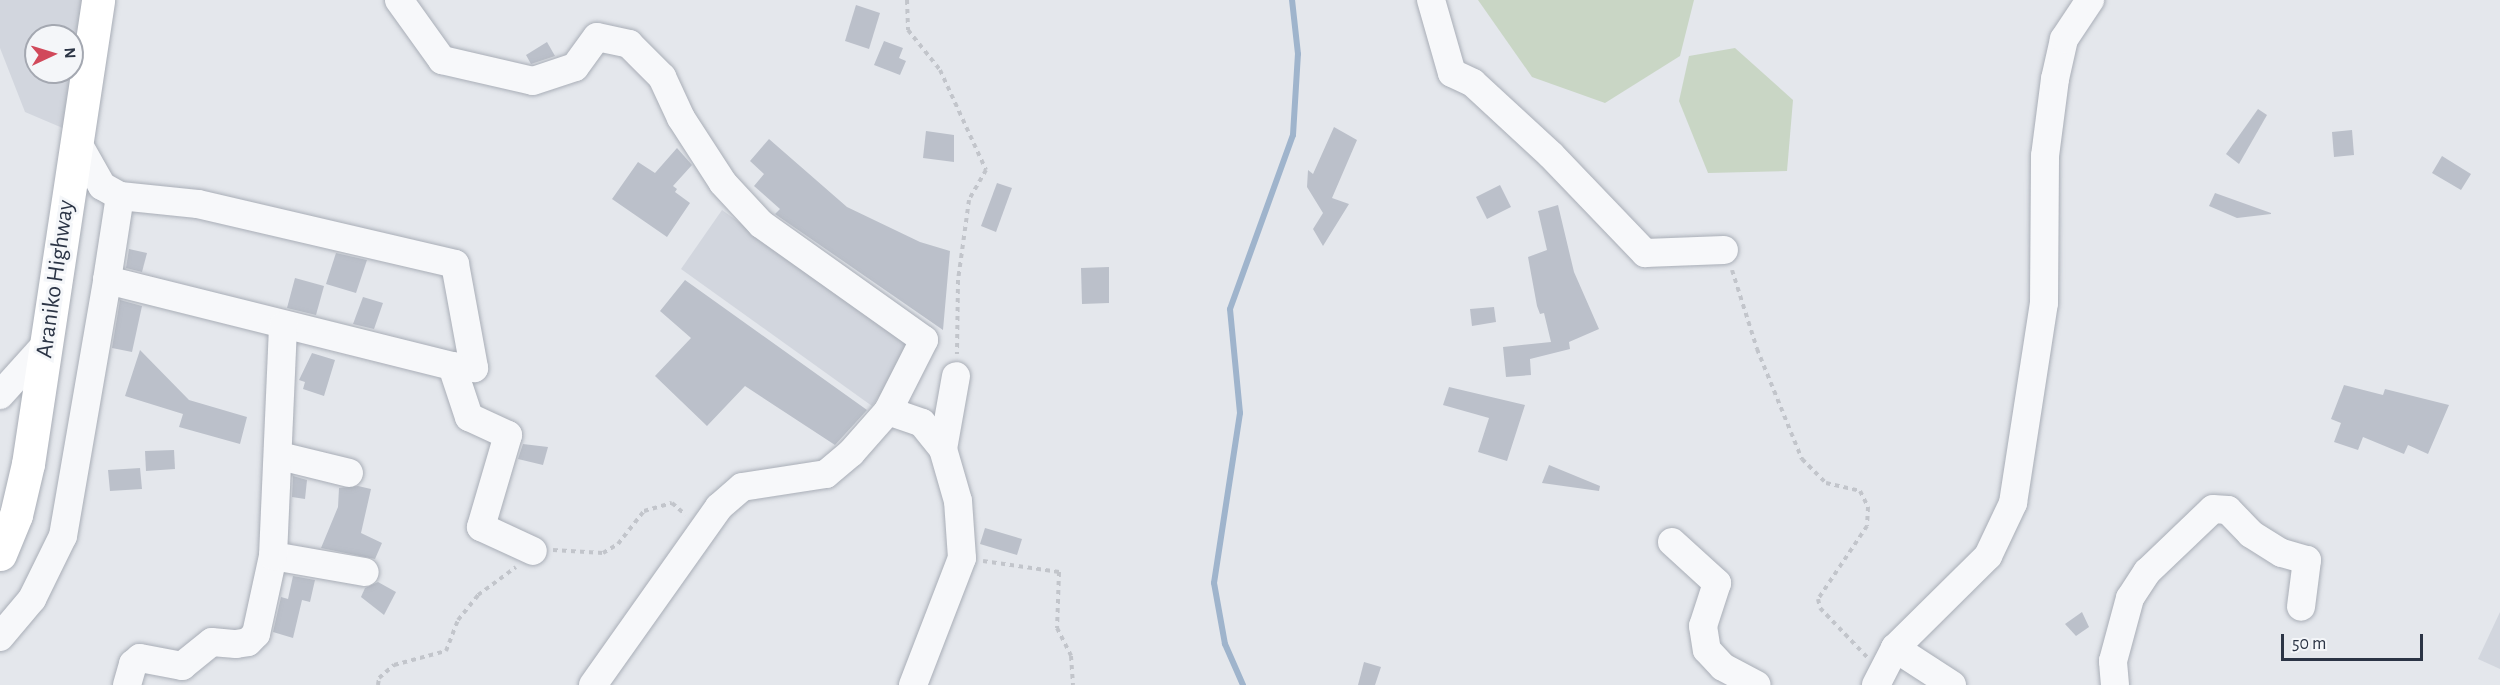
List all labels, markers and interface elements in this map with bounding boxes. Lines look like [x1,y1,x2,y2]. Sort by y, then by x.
north arrow [24,24,84,84]
text: N [62,47,78,59]
street label: Araniko Highway [31,198,81,360]
scale bar [2284,622,2426,660]
text: 50 m [2292,635,2326,653]

